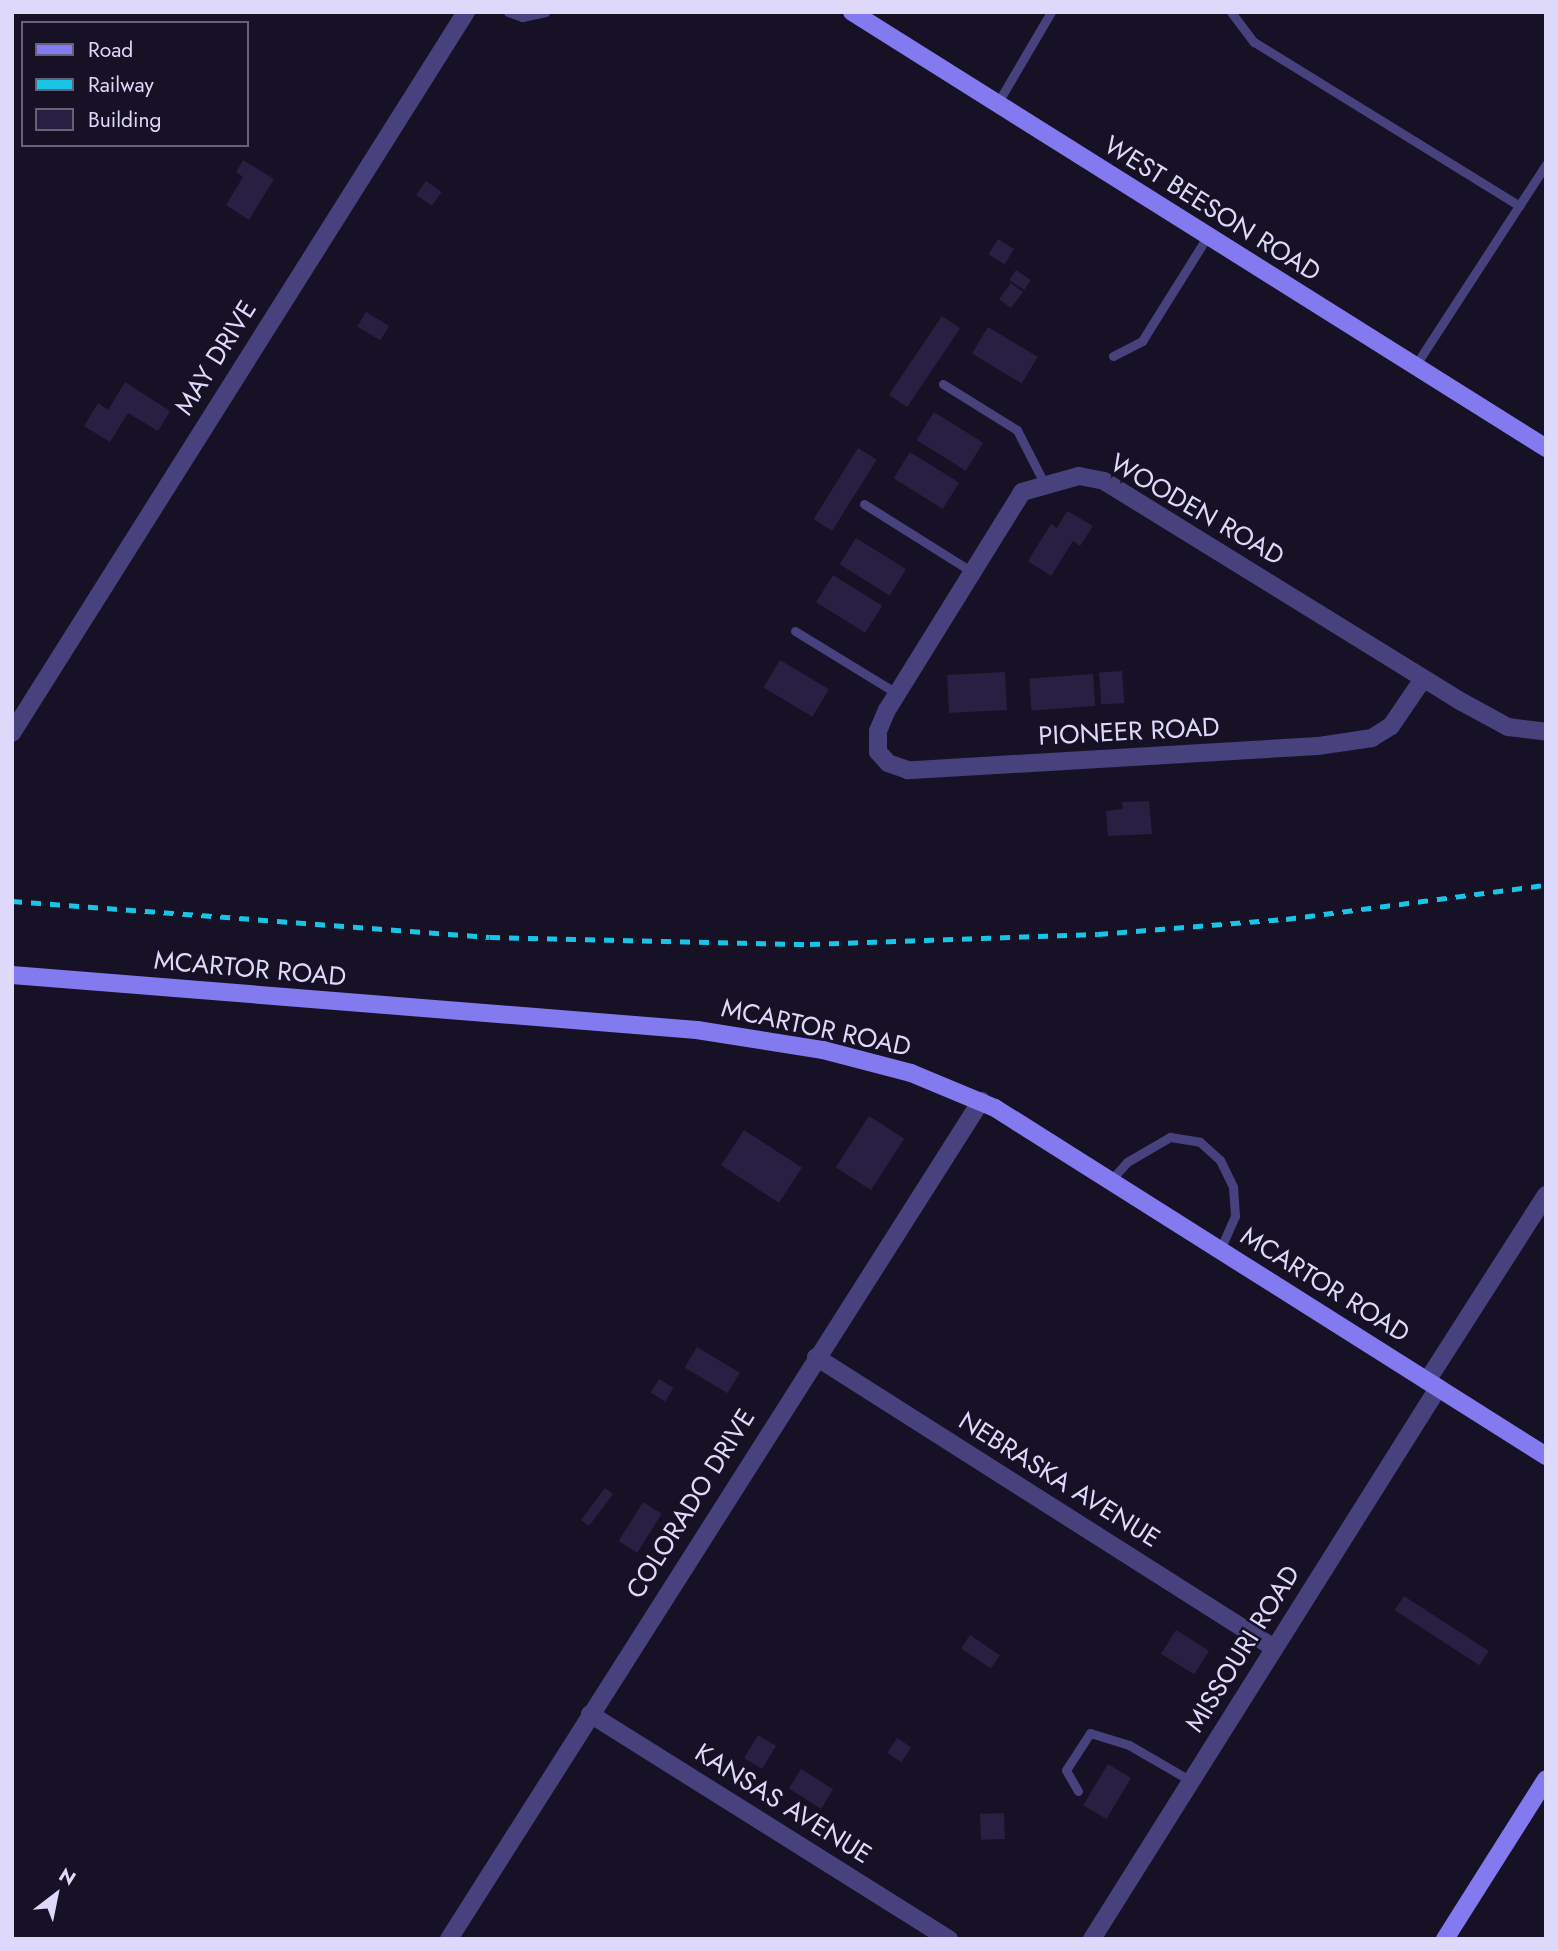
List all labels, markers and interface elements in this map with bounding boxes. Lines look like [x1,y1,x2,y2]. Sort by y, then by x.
legend [21,21,248,147]
text: Road [88,35,133,65]
text: Railway [88,70,154,100]
text: Building [88,105,161,135]
street label: WEST BEESON ROAD [1098,130,1326,288]
street label: MAY DRIVE [169,295,263,421]
street label: WOODEN ROAD [1105,448,1289,572]
street label: PIONEER ROAD [1038,712,1220,752]
street label: MCARTOR ROAD [152,945,348,993]
street label: MCARTOR ROAD [718,993,914,1063]
street label: MCARTOR ROAD [1235,1221,1415,1349]
street label: COLORADO DRIVE [620,1403,762,1605]
street label: NEBRASKA AVENUE [953,1405,1165,1555]
street label: MISSOURI ROAD [1179,1560,1307,1738]
street label: KANSAS AVENUE [689,1737,877,1871]
north arrow [21,1860,91,1930]
text: N [54,1861,81,1892]

